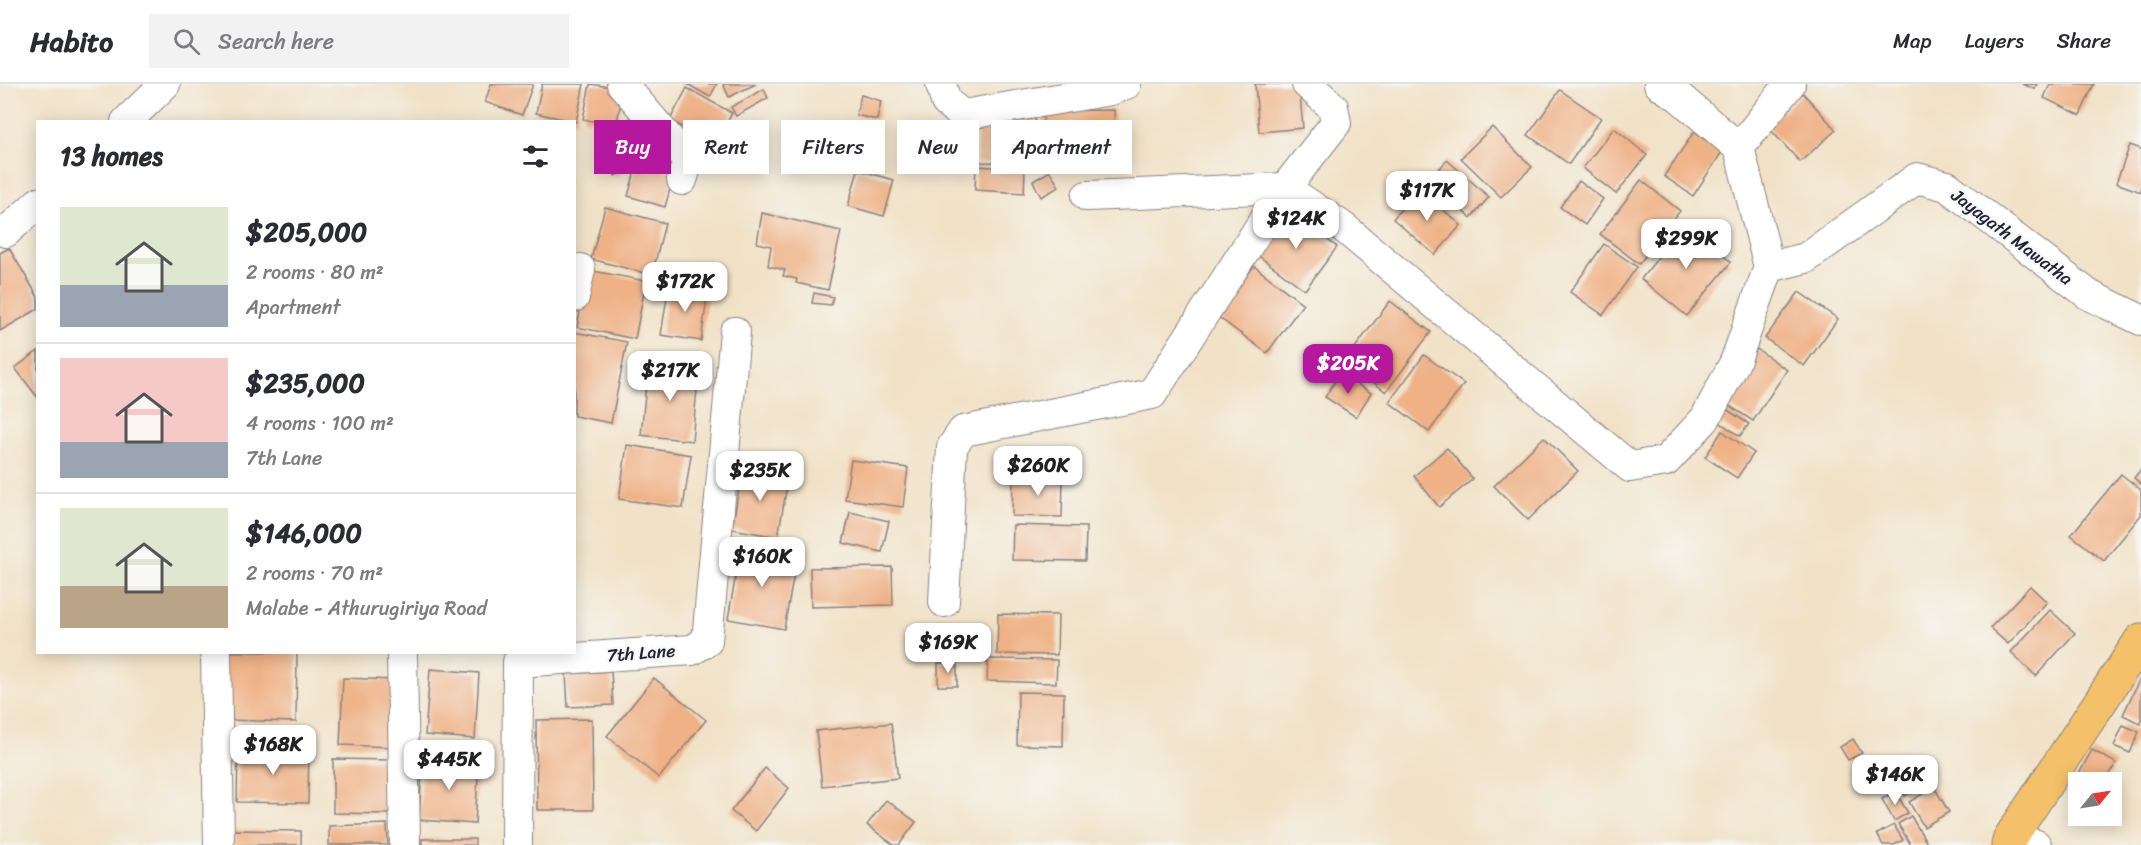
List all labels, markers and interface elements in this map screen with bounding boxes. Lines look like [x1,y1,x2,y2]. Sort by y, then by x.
search box [149,14,569,68]
text: Habito [30,17,113,66]
text: Search here [218,22,334,61]
text: Map [1893,22,1932,60]
text: Layers [1965,22,2024,60]
text: Share [2057,22,2111,60]
icon: search [170,25,203,58]
chip: Buy [594,120,671,174]
chip: Rent [683,120,769,174]
chip: Filters [781,120,885,174]
chip: New [897,120,979,174]
chip: Apartment [991,120,1132,174]
text: 13 homes [60,133,163,179]
icon: filters [519,140,552,173]
pin: $117K [1385,171,1469,222]
text: $117K [1400,173,1454,208]
street label: Jayagath Mawatha [1943,180,2080,294]
pin: $124K [1254,199,1338,250]
text: $124K [1267,201,1325,236]
text: $205,000 [246,209,367,255]
pin: $299K [1644,219,1728,270]
text: $299K [1655,221,1717,256]
icon: home [108,231,180,303]
text: 2 rooms · 80 m² [246,255,384,290]
pin: $172K [643,262,727,313]
text: $172K [656,264,714,299]
text: Apartment [246,290,340,325]
pin: $205K [1306,344,1390,395]
text: $205K [1317,346,1379,381]
pin: $217K [628,351,712,402]
text: $217K [641,353,699,388]
text: $235,000 [246,360,365,406]
icon: home [108,382,180,454]
text: 4 rooms · 100 m² [246,406,394,441]
text: 7th Lane [246,441,322,476]
pin: $260K [996,446,1080,497]
text: $260K [1007,448,1069,483]
pin: $235K [718,451,802,502]
text: $235K [730,453,790,488]
text: $146,000 [246,510,362,556]
icon: home [108,532,180,604]
pin: $160K [720,537,804,588]
text: $160K [733,539,791,574]
text: 2 rooms · 70 m² [246,556,383,591]
text: Malabe - Athurugiriya Road [246,591,487,626]
pin: $169K [906,623,990,674]
text: $169K [919,625,977,660]
street label: 7th Lane [606,635,676,671]
pin: $168K [231,725,315,776]
text: $168K [244,727,302,762]
pin: $445K [407,740,491,791]
text: $445K [418,742,480,777]
pin: $146K [1853,755,1937,806]
text: $146K [1866,757,1924,792]
north arrow [2068,772,2122,826]
map controls [2068,772,2122,826]

